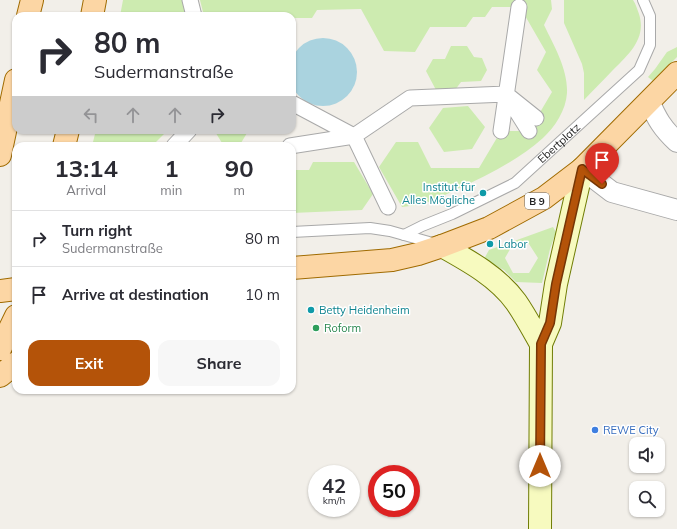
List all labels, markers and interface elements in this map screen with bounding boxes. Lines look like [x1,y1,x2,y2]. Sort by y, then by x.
text: 80 m [94,25,160,60]
icon: right [28,28,80,80]
text: Sudermanstraße [94,60,233,83]
icon: left [80,104,102,126]
icon: ahead [122,104,144,126]
icon: ahead [164,104,186,126]
icon: right [206,104,228,126]
street label: Ebertplatz [535,120,583,166]
pin [585,143,619,184]
icon: arrive [591,149,613,171]
text: 13:14 [54,153,118,183]
text: 1 [164,153,179,183]
text: 90 [225,153,254,183]
place label: Institut für Alles Mögliche [402,180,475,207]
text: Arrival [66,182,106,198]
text: min [160,182,182,198]
text: m [233,182,245,198]
marker: Institut für Alles Mögliche [478,188,488,198]
road number: B 9 [525,193,549,209]
text: Turn right [62,221,132,240]
icon: right [28,228,50,250]
text: 80 m [245,229,280,248]
place label: Labor [498,237,527,251]
marker: Labor [485,239,495,249]
text: Sudermanstraße [62,240,163,256]
icon: arrive [28,284,50,306]
text: Arrive at destination [62,285,209,304]
text: 10 m [245,285,280,304]
place label: Betty Heidenheim [319,303,410,317]
marker: Betty Heidenheim [306,305,316,315]
place label: Roform [324,321,361,335]
marker: Roform [311,323,321,333]
button: Exit [28,340,150,386]
button: Share [158,340,280,386]
place label: REWE City [603,423,659,437]
marker: REWE City [590,425,600,435]
map controls [629,437,665,517]
button: sound [629,437,665,473]
position arrow [519,445,561,487]
speed limit sign: 50 [368,465,420,517]
text: 42 [322,473,346,498]
button: search [629,481,665,517]
text: km/h [323,494,345,507]

